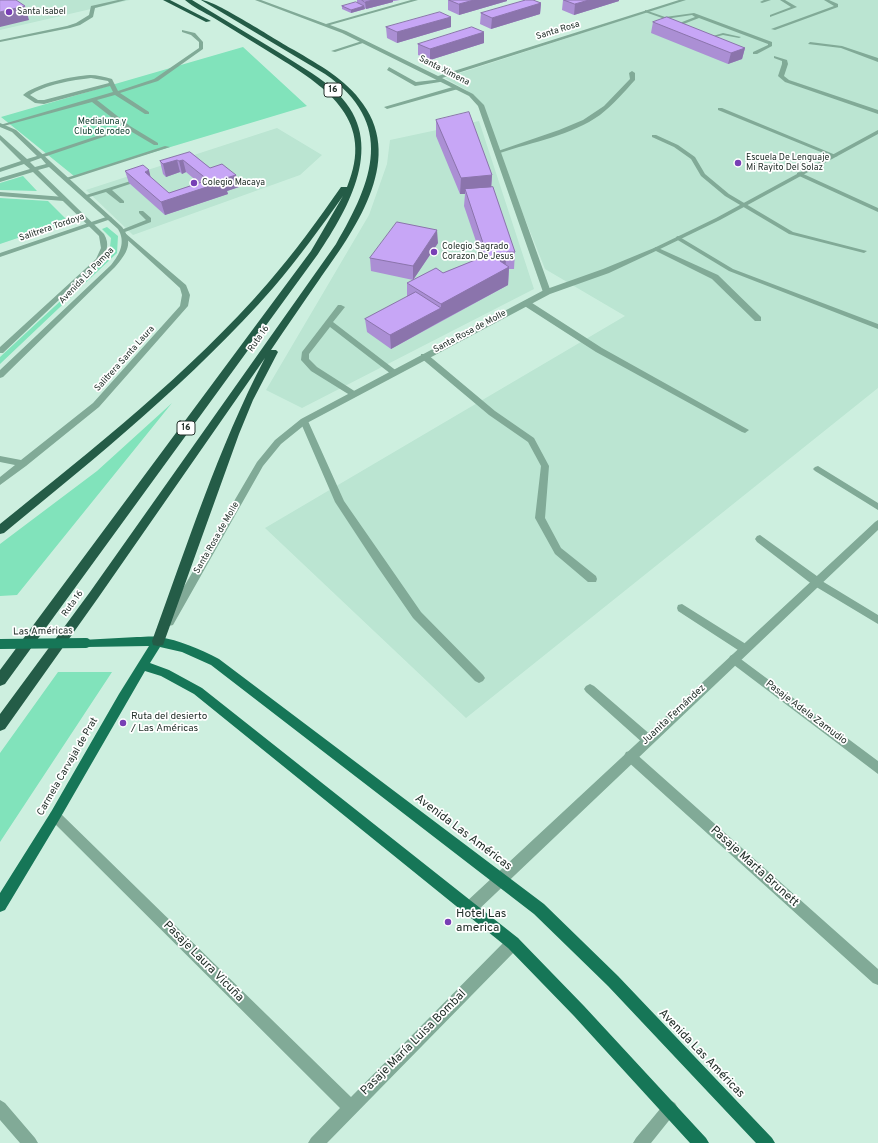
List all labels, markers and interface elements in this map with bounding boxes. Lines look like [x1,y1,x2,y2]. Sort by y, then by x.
marker: Santa Isabel [4,7,14,17]
place label: Santa Isabel [17,7,66,17]
street label: Santa Rosa [535,19,581,43]
street label: Santa Ximena [417,54,471,88]
road number: 16 [324,83,342,97]
park label: Medialuna y Club de rodeo [74,117,130,138]
place label: Escuela De Lenguaje Mi Rayito Del Solaz [746,153,829,174]
marker: Escuela De Lenguaje Mi Rayito Del Solaz [733,158,743,168]
marker: Colegio Macaya [189,178,199,188]
place label: Colegio Macaya [202,178,265,188]
street label: Salitrera Tordoya [18,212,86,244]
place label: Colegio Sagrado Corazon De Jesus [442,242,514,263]
street label: Avenida La Pampa [57,246,117,306]
marker: Colegio Sagrado Corazon De Jesus [429,247,439,257]
street label: Santa Rosa de Molle [432,308,508,356]
street label: Salitrera Santa Laura [93,324,157,394]
street label: Ruta 16 [246,324,272,354]
road number: 16 [177,421,195,435]
street label: Santa Rosa de Molle [192,500,242,576]
street label: Ruta 16 [60,589,86,619]
street label: Las Américas [13,625,73,639]
street label: Pasaje Adela Zamudio [763,678,849,748]
street label: Juanita Fernández [640,682,708,748]
place label: Ruta del desierto / Las Américas [131,711,207,734]
street label: Carmela Carvajal de Prat [35,716,101,818]
marker: Ruta del desierto / Las Américas [118,718,128,728]
street label: Avenida Las Américas [412,792,514,874]
street label: Pasaje Marta Brunett [707,824,801,910]
place label: Hotel Las america [456,908,506,936]
marker: Hotel Las america [443,917,453,927]
street label: Pasaje Laura Vicuña [160,919,246,1005]
street label: Pasaje María Luisa Bombal [358,987,470,1099]
street label: Avenida Las Américas [655,1007,747,1101]

